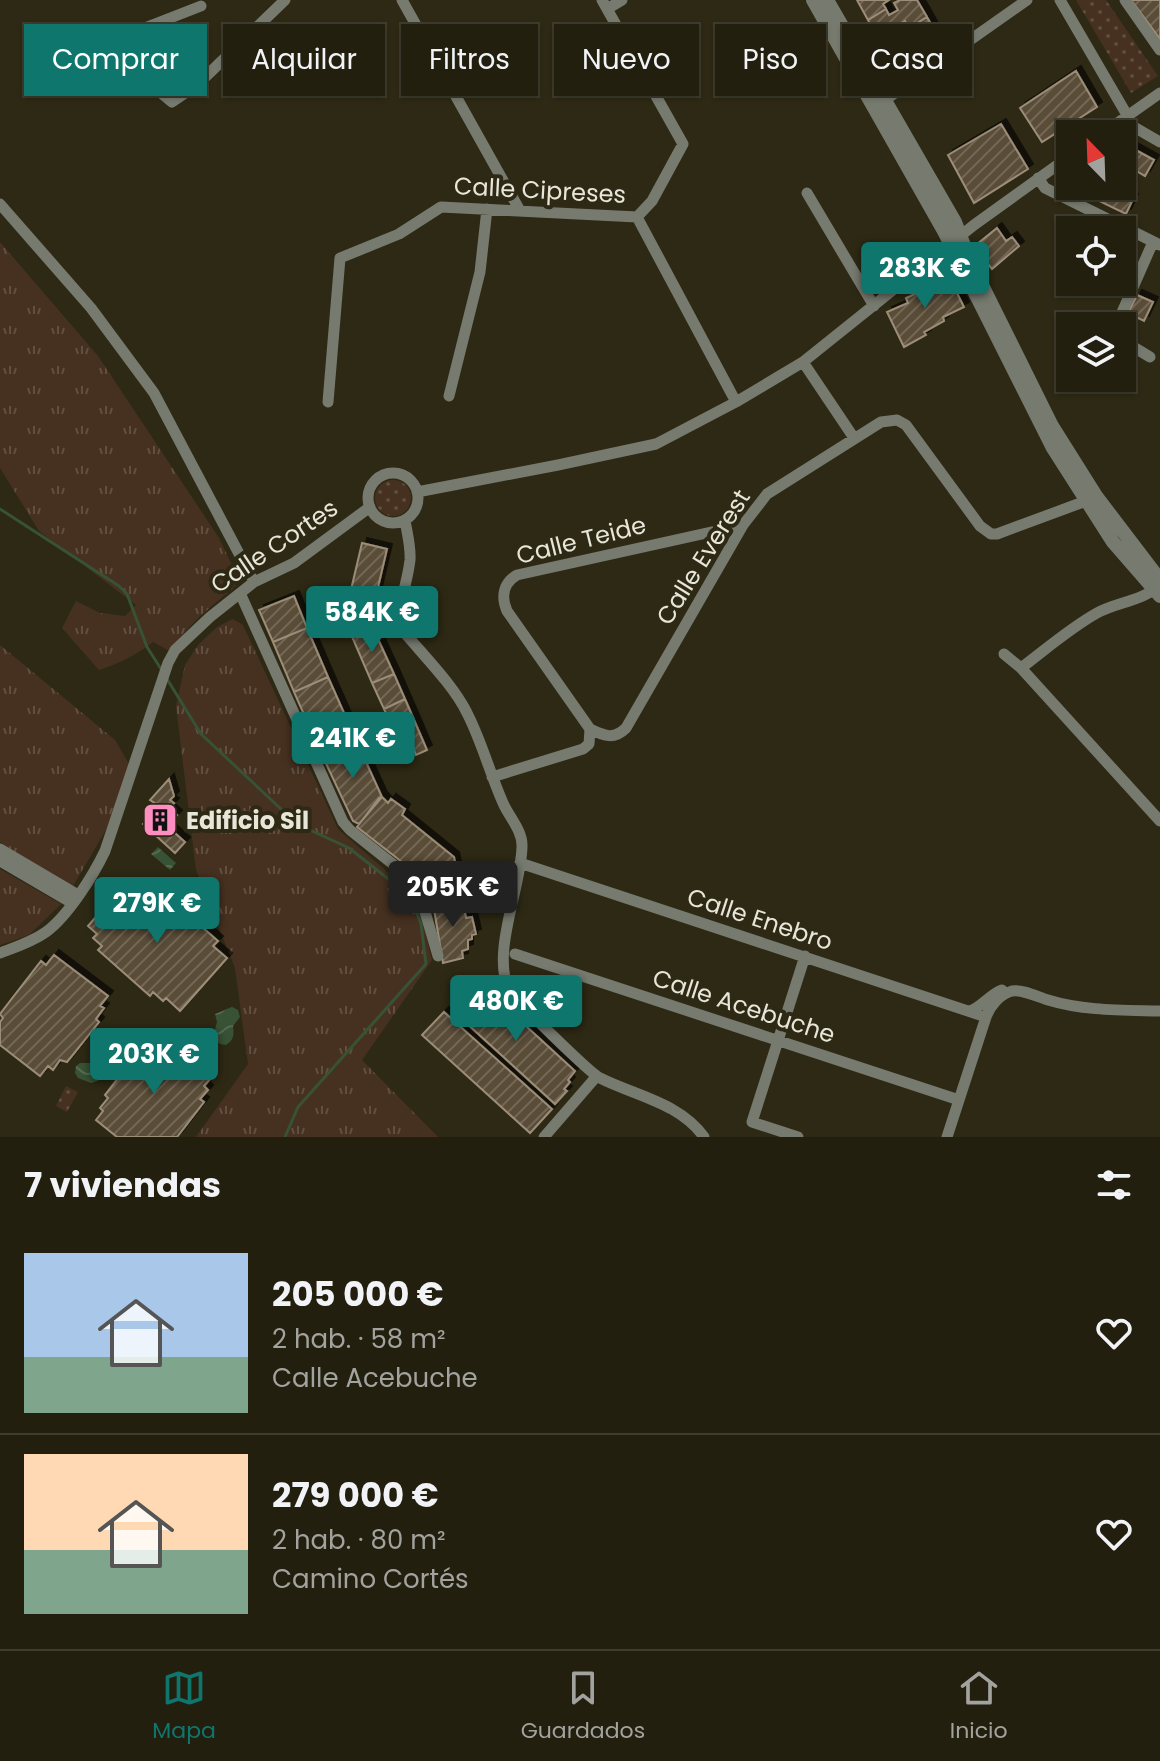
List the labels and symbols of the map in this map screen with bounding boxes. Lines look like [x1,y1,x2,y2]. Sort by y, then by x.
north arrow [1056,120,1136,200]
street label: Calle Cipreses [453,169,627,211]
pin: 283K € [860,242,990,310]
street label: Calle Everest [648,483,758,631]
street label: Calle Cortes [204,491,344,601]
street label: Calle Teide [513,508,649,572]
pin: 584K € [307,586,437,654]
pin: 241K € [288,712,418,780]
building icon: Edificio Sil [141,801,179,839]
place label: Edificio Sil [186,804,309,837]
pin: 205K € [388,861,518,929]
pin: 279K € [92,877,222,945]
street label: Calle Enebro [683,880,837,958]
street label: Calle Acebuche [649,961,839,1051]
pin: 480K € [451,975,581,1043]
pin: 203K € [89,1028,219,1096]

